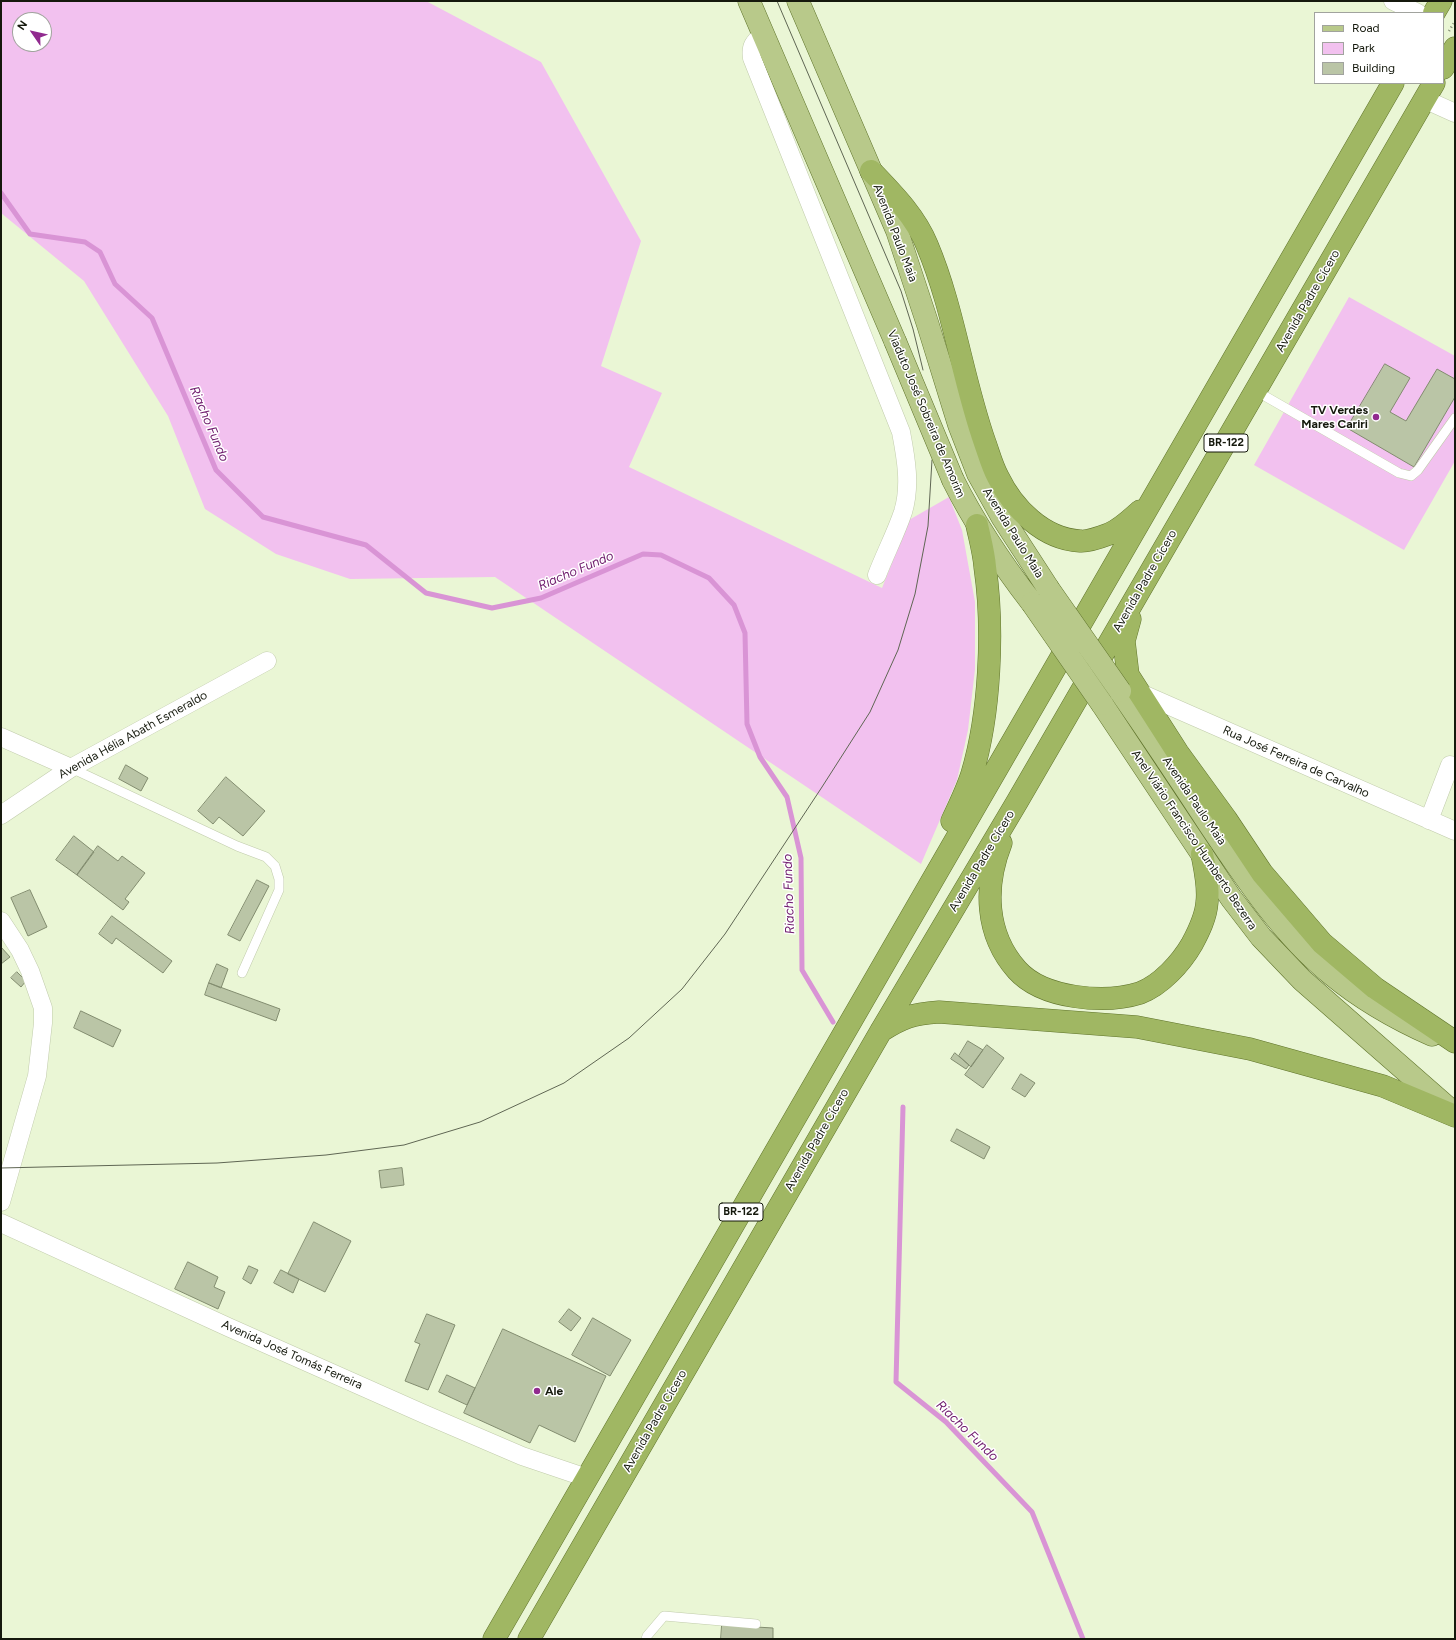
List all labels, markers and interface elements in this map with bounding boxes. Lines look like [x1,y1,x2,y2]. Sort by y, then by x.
north arrow [12,12,52,52]
legend [1314,12,1444,84]
text: N [15,18,30,33]
text: Road [1352,21,1380,35]
text: Park [1352,41,1375,55]
text: Building [1352,61,1395,75]
street label: Avenida Paulo Maia [870,182,920,284]
street label: Avenida Padre Cícero [1273,247,1343,355]
street label: Viaduto José Sobreira de Amorim [884,328,968,500]
water label: Riacho Fundo [186,384,232,464]
place label: TV Verdes Mares Cariri [1301,403,1368,431]
marker: TV Verdes Mares Cariri [1371,412,1381,422]
road number: BR-122 [1204,434,1248,452]
street label: Avenida Paulo Maia [979,485,1047,581]
street label: Avenida Padre Cícero [1110,527,1180,635]
water label: Riacho Fundo [536,548,616,594]
street label: Avenida Hélia Abath Esmeraldo [56,688,210,782]
street label: Rua José Ferreira de Carvalho [1220,723,1372,801]
street label: Anel Viário Francisco Humberto Bezerra [1128,747,1260,933]
street label: Avenida Paulo Maia [1159,754,1229,848]
street label: Avenida Padre Cícero [946,808,1018,914]
water label: Riacho Fundo [780,854,798,934]
street label: Avenida Padre Cícero [782,1086,852,1194]
road number: BR-122 [719,1203,763,1221]
street label: Avenida José Tomás Ferreira [219,1317,365,1393]
street label: Avenida Padre Cícero [620,1367,690,1475]
place label: Ale [545,1384,563,1398]
marker: Ale [532,1386,542,1396]
water label: Riacho Fundo [933,1397,1001,1465]

